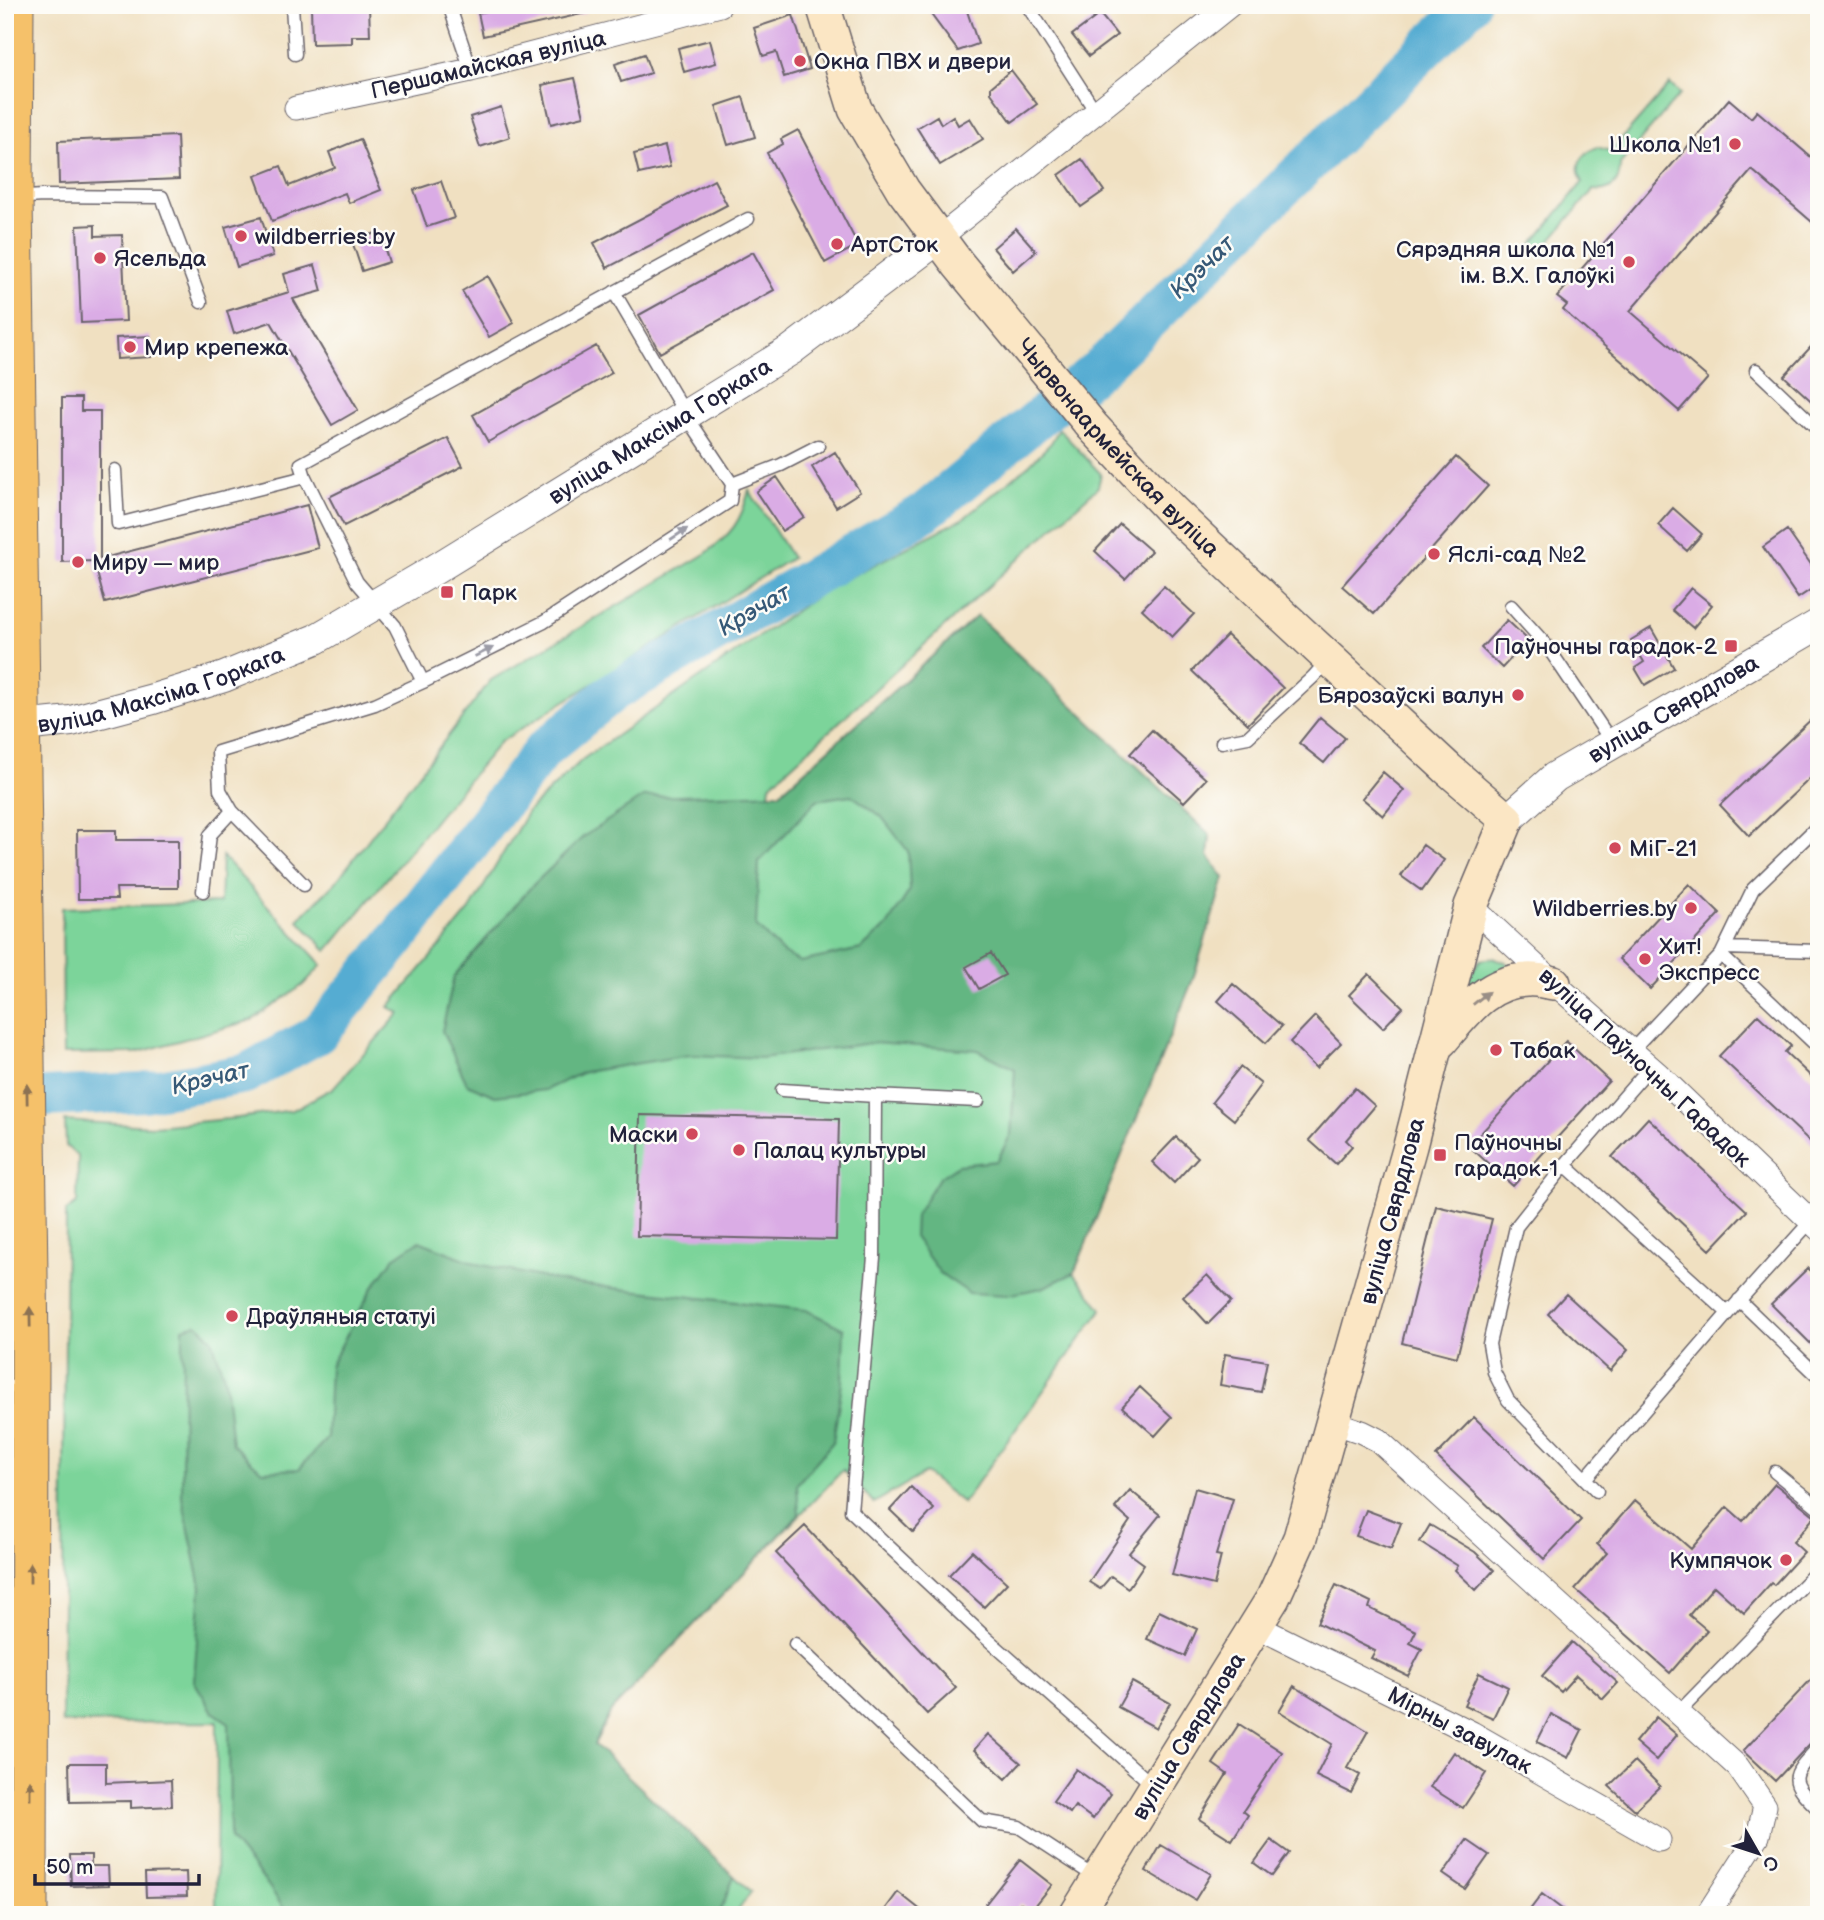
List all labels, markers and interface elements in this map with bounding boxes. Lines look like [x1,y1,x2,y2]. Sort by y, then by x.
street label: Першамайская вуліца [368,24,609,106]
place label: Окна ПВХ и двери [814,48,1011,76]
marker: Окна ПВХ и двери [792,53,808,69]
place label: Школа №1 [1609,131,1721,159]
marker: Школа №1 [1727,136,1743,152]
place label: wildberries.by [255,223,396,251]
marker: wildberries.by [233,228,249,244]
water label: Крэчат [1164,228,1242,305]
place label: АртСток [850,231,939,259]
marker: АртСток [829,236,845,252]
place label: Сярэдняя школа №1 ім. В.Х. Галоўкі [1396,236,1615,290]
place label: Ясельда [114,245,207,273]
marker: Ясельда [92,250,108,266]
marker: Сярэдняя школа №1 ім. В.Х. Галоўкі [1621,254,1637,270]
street label: Чырвонаармейская вуліца [1010,333,1225,564]
place label: Мир крепежа [144,334,289,362]
marker: Мир крепежа [122,339,138,355]
street label: вуліца Максіма Горкага [544,352,777,511]
one-way arrow [669,528,688,541]
place label: Яслі-сад №2 [1448,541,1586,569]
marker: Яслі-сад №2 [1426,546,1442,562]
place label: Миру — мир [92,549,219,577]
marker: Миру — мир [70,554,86,570]
water label: Крэчат [713,577,797,643]
place label: Парк [461,579,518,607]
marker: Парк [439,584,455,600]
place label: Паўночны гарадок-2 [1494,633,1717,661]
marker: Паўночны гарадок-2 [1723,638,1739,654]
street label: вуліца Максіма Горкага [36,640,289,739]
one-way arrow [474,646,494,657]
street label: вуліца Свярдлова [1583,649,1764,770]
place label: Бярозаўскі валун [1318,682,1504,710]
marker: Бярозаўскі валун [1510,687,1526,703]
place label: МіГ-21 [1629,835,1697,863]
marker: МіГ-21 [1607,840,1623,856]
place label: Wildberries.by [1532,895,1678,923]
marker: Wildberries.by [1683,900,1699,916]
place label: Хит! Экспресс [1659,933,1759,987]
marker: Хит! Экспресс [1637,951,1653,967]
street label: вуліца Паўночны Гарадок [1532,962,1757,1174]
one-way arrow [1472,990,1490,1005]
place label: Табак [1510,1037,1576,1065]
marker: Табак [1488,1042,1504,1058]
water label: Крэчат [168,1055,254,1102]
one-way arrow [22,1082,33,1104]
street label: вуліца Свярдлова [1355,1114,1431,1308]
place label: Маски [609,1121,678,1149]
marker: Маски [684,1126,700,1142]
place label: Паўночны гарадок-1 [1454,1129,1562,1183]
place label: Палац культуры [753,1137,926,1165]
marker: Палац культуры [731,1142,747,1158]
marker: Паўночны гарадок-1 [1432,1147,1448,1163]
place label: Драўляныя статуі [246,1303,436,1331]
one-way arrow [24,1306,35,1328]
marker: Драўляныя статуі [224,1308,240,1324]
place label: Кумпячок [1669,1547,1773,1575]
marker: Кумпячок [1778,1552,1794,1568]
one-way arrow [24,1562,36,1584]
street label: вуліца Свярдлова [1126,1647,1252,1825]
street label: Мірны завулак [1382,1681,1537,1781]
one-way arrow [24,1779,36,1801]
north arrow [1722,1818,1792,1888]
scale bar [35,1843,200,1887]
text: С [1757,1850,1783,1875]
text: 50 m [46,1855,93,1880]

